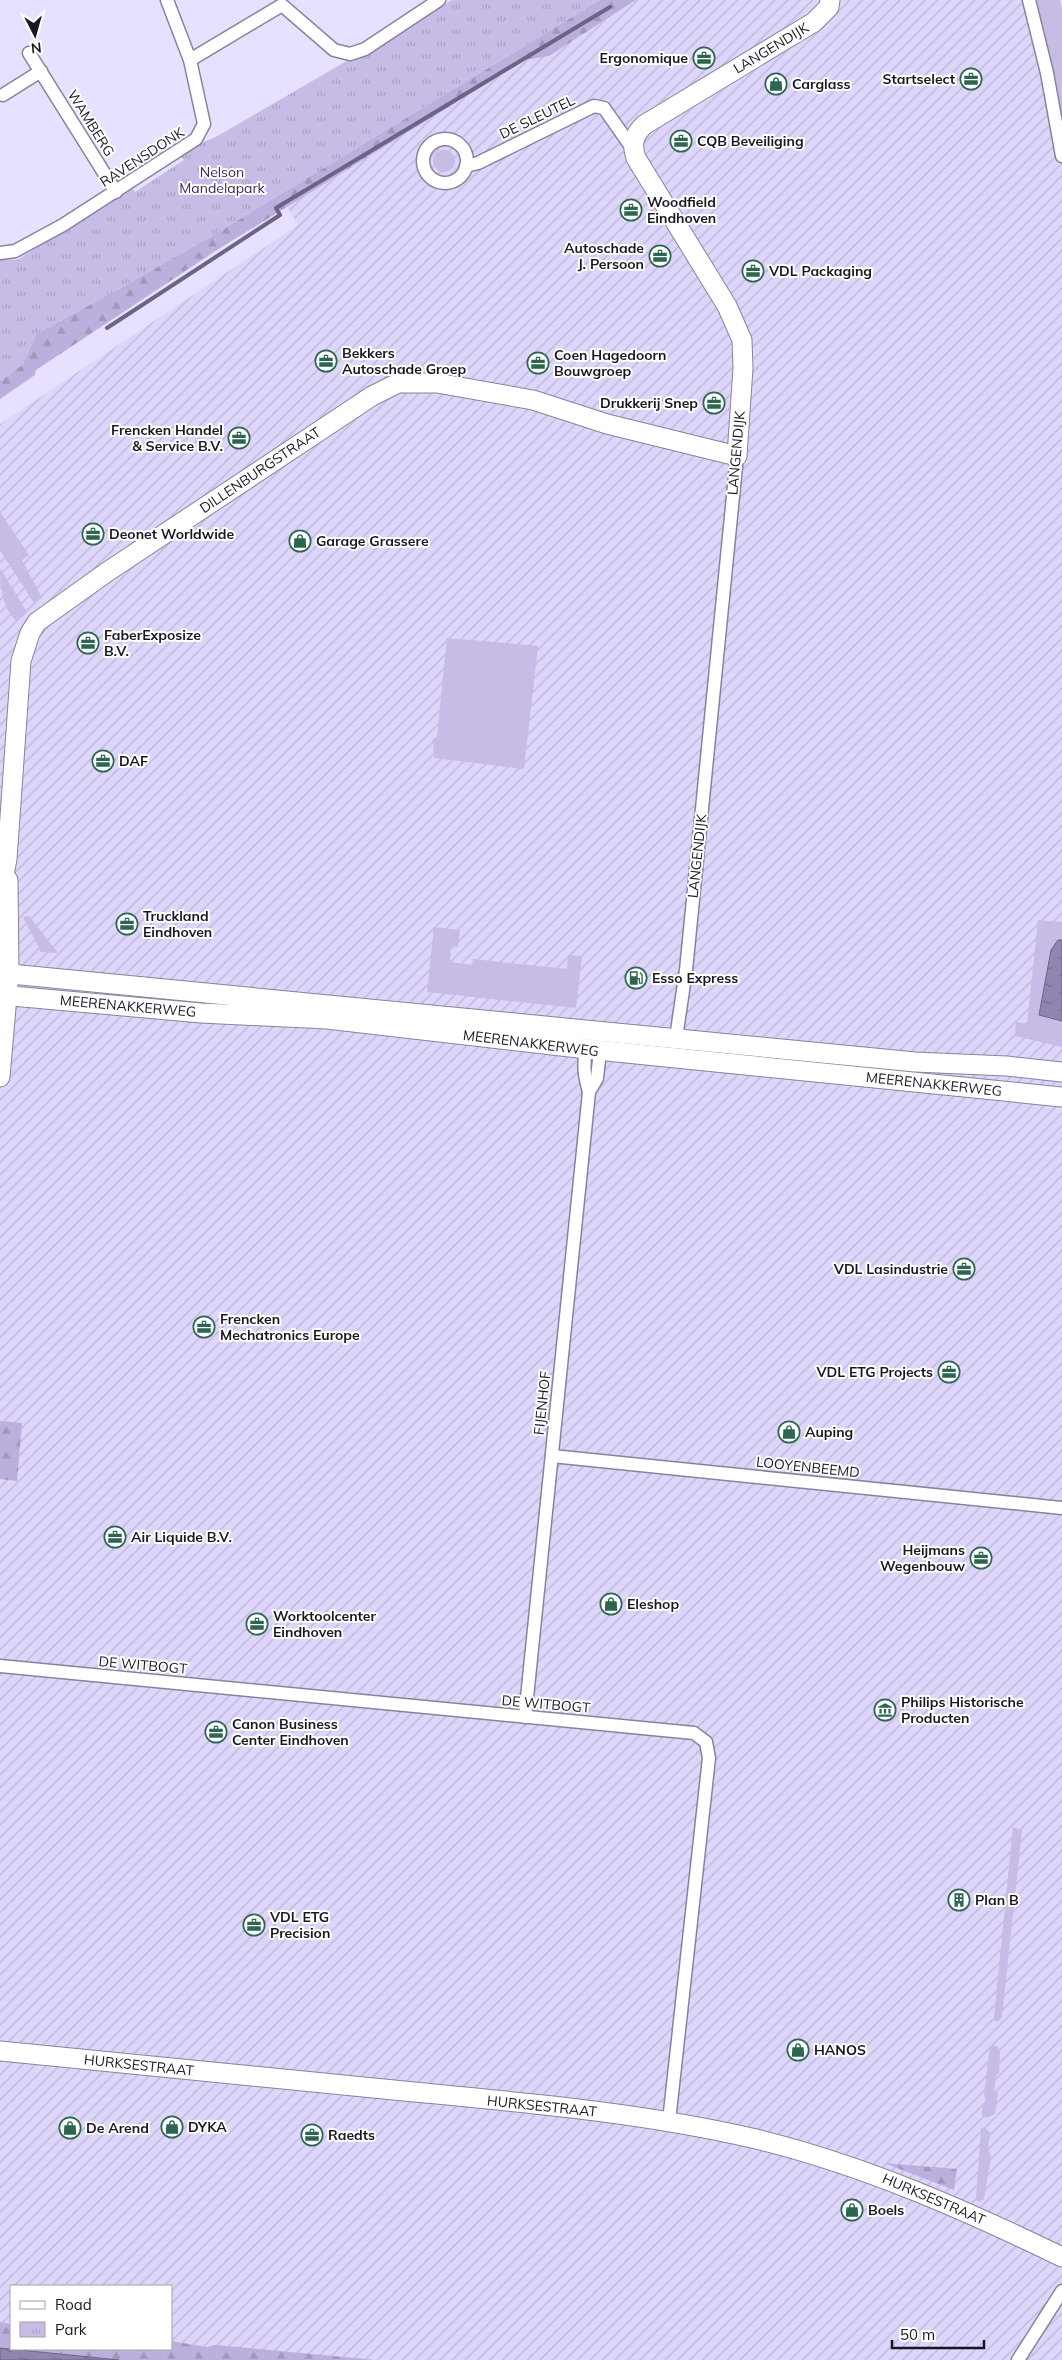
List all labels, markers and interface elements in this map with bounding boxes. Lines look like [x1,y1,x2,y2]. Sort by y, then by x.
north arrow [10,10,60,60]
street label: LANGENDIJK [730,18,813,77]
text: N [30,38,43,57]
office icon: Ergonomique [692,46,716,70]
place label: Ergonomique [600,49,688,67]
office icon: Startselect [959,67,983,91]
place label: Startselect [882,70,956,88]
shop icon: Carglass [764,72,788,96]
place label: Carglass [792,75,850,93]
street label: WAMBERG [64,87,118,159]
street label: DE SLEUTEL [496,91,578,143]
street label: RAVENSDONK [96,122,188,191]
office icon: CQB Beveiliging [669,129,693,153]
place label: CQB Beveiliging [697,132,804,150]
park label: Nelson Mandelapark [179,163,266,197]
place label: Woodfield Eindhoven [647,193,716,227]
office icon: Woodfield Eindhoven [619,198,643,222]
place label: Autoschade J. Persoon [564,239,644,273]
office icon: Autoschade J. Persoon [648,244,672,268]
office icon: VDL Packaging [741,259,765,283]
place label: VDL Packaging [768,262,872,280]
place label: Bekkers Autoschade Groep [342,344,466,378]
place label: Coen Hagedoorn Bouwgroep [554,346,666,380]
office icon: Bekkers Autoschade Groep [314,349,338,373]
office icon: Coen Hagedoorn Bouwgroep [526,351,550,375]
office icon: Drukkerij Snep [702,391,726,415]
place label: Drukkerij Snep [600,394,698,412]
street label: LANGENDIJK [723,409,749,496]
place label: Frencken Handel & Service B.V. [111,421,223,455]
street label: DILLENBURGSTRAAT [196,423,324,517]
office icon: Frencken Handel & Service B.V. [227,426,251,450]
office icon: Deonet Worldwide [81,522,105,546]
place label: Deonet Worldwide [109,525,234,543]
shop icon: Garage Grassere [288,529,312,553]
place label: Garage Grassere [316,532,429,550]
place label: FaberExposize B.V. [104,626,201,660]
office icon: FaberExposize B.V. [76,631,100,655]
office icon: DAF [91,749,115,773]
place label: DAF [119,752,148,770]
street label: LANGENDIJK [684,812,710,899]
place label: Truckland Eindhoven [143,907,212,941]
office icon: Truckland Eindhoven [115,912,139,936]
fuel station icon: Esso Express [624,966,648,990]
place label: Esso Express [652,969,738,987]
street label: MEERENAKKERWEG [59,991,197,1021]
street label: MEERENAKKERWEG [462,1026,600,1060]
street label: MEERENAKKERWEG [865,1068,1003,1100]
office icon: VDL Lasindustrie [952,1257,976,1281]
place label: VDL Lasindustrie [833,1260,948,1278]
place label: Frencken Mechatronics Europe [220,1310,360,1344]
office icon: Frencken Mechatronics Europe [192,1315,216,1339]
office icon: VDL ETG Projects [937,1360,961,1384]
place label: VDL ETG Projects [815,1363,933,1381]
street label: FIJENHOF [530,1370,554,1436]
shop icon: Auping [777,1420,801,1444]
place label: Auping [805,1423,853,1441]
street label: LOOYENBEEMD [755,1453,861,1481]
office icon: Air Liquide B.V. [103,1525,127,1549]
place label: Air Liquide B.V. [131,1528,232,1546]
place label: Heijmans Wegenbouw [880,1541,966,1575]
office icon: Heijmans Wegenbouw [969,1546,993,1570]
shop icon: Eleshop [599,1592,623,1616]
place label: Eleshop [627,1595,679,1613]
place label: Worktoolcenter Eindhoven [273,1607,377,1641]
office icon: Worktoolcenter Eindhoven [245,1612,269,1636]
street label: DE WITBOGT [98,1652,189,1678]
street label: DE WITBOGT [501,1691,592,1717]
place label: Philips Historische Producten [901,1693,1024,1727]
museum icon: Philips Historische Producten [873,1698,897,1722]
place label: Canon Business Center Eindhoven [232,1715,349,1749]
office icon: Canon Business Center Eindhoven [204,1720,228,1744]
building icon: Plan B [947,1888,971,1912]
place label: Plan B [975,1891,1019,1909]
place label: VDL ETG Precision [269,1908,330,1942]
office icon: VDL ETG Precision [242,1913,266,1937]
shop icon: HANOS [786,2038,810,2062]
place label: HANOS [814,2041,866,2059]
street label: HURKSESTRAAT [83,2050,195,2080]
street label: HURKSESTRAAT [486,2091,598,2121]
shop icon: DYKA [160,2115,184,2139]
shop icon: De Arend [58,2116,82,2140]
place label: DYKA [188,2118,227,2136]
place label: De Arend [86,2119,149,2137]
office icon: Raedts [300,2123,324,2147]
place label: Raedts [328,2126,375,2144]
street label: HURKSESTRAAT [880,2169,989,2229]
shop icon: Boels [840,2198,864,2222]
place label: Boels [868,2201,904,2219]
legend [10,2285,172,2350]
text: Road [55,2295,92,2314]
scale bar [892,2318,984,2350]
text: Park [55,2320,87,2339]
text: 50 m [900,2325,935,2344]

